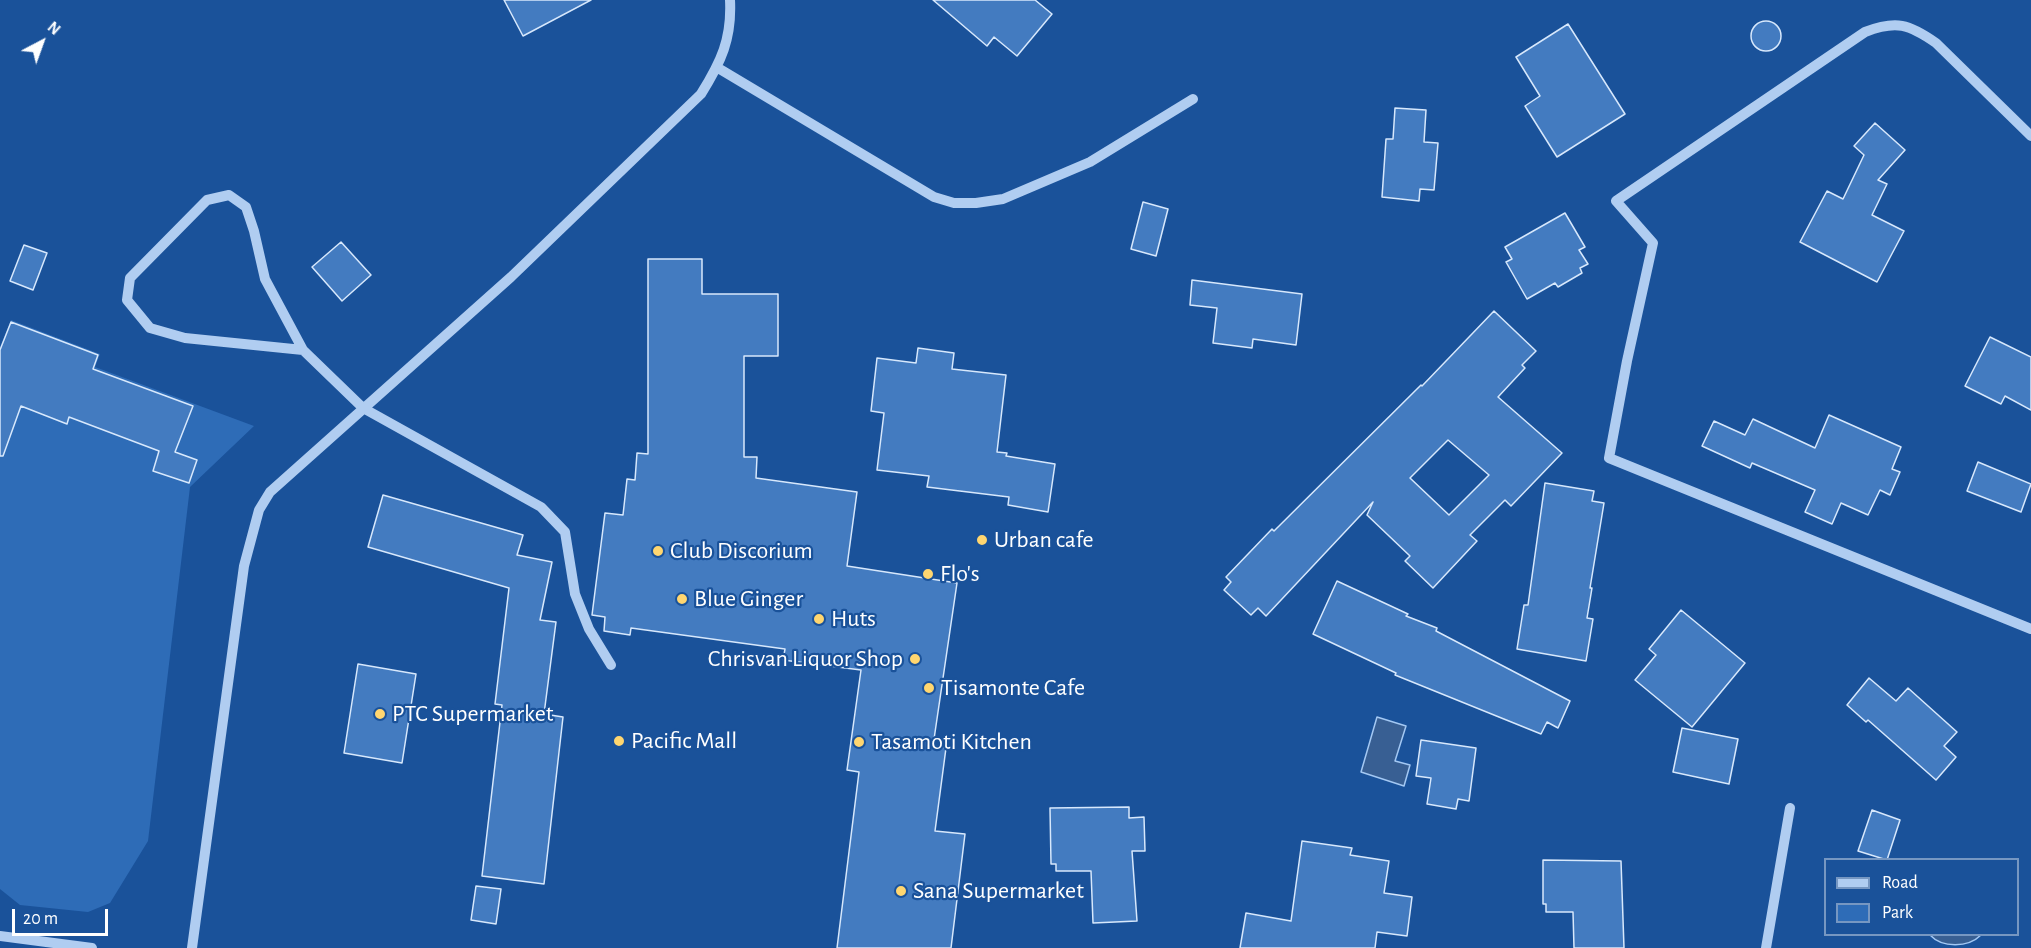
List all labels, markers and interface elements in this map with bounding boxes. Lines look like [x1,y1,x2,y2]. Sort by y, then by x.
north arrow [12,12,72,72]
text: N [44,19,63,38]
place label: Urban cafe [994,526,1094,554]
marker: Urban cafe [975,533,989,547]
place label: Club Discorium [670,537,813,565]
marker: Club Discorium [651,544,665,558]
place label: Flo's [940,560,980,588]
marker: Flo's [921,567,935,581]
place label: Blue Ginger [694,585,803,613]
marker: Blue Ginger [675,592,689,606]
place label: Huts [831,605,876,633]
marker: Huts [812,612,826,626]
place label: Chrisvan Liquor Shop [708,645,903,673]
marker: Chrisvan Liquor Shop [908,652,922,666]
place label: Tisamonte Cafe [941,674,1085,702]
marker: Tisamonte Cafe [922,681,936,695]
place label: PTC Supermarket [392,700,553,728]
marker: PTC Supermarket [373,707,387,721]
place label: Pacific Mall [631,727,737,755]
place label: Tasamoti Kitchen [871,728,1032,756]
marker: Pacific Mall [612,734,626,748]
marker: Tasamoti Kitchen [852,735,866,749]
legend [1824,858,2019,936]
text: Road [1882,874,1918,892]
place label: Sana Supermarket [913,877,1084,905]
marker: Sana Supermarket [894,884,908,898]
scale bar [15,897,111,935]
text: Park [1882,904,1913,922]
text: 20 m [23,910,58,928]

